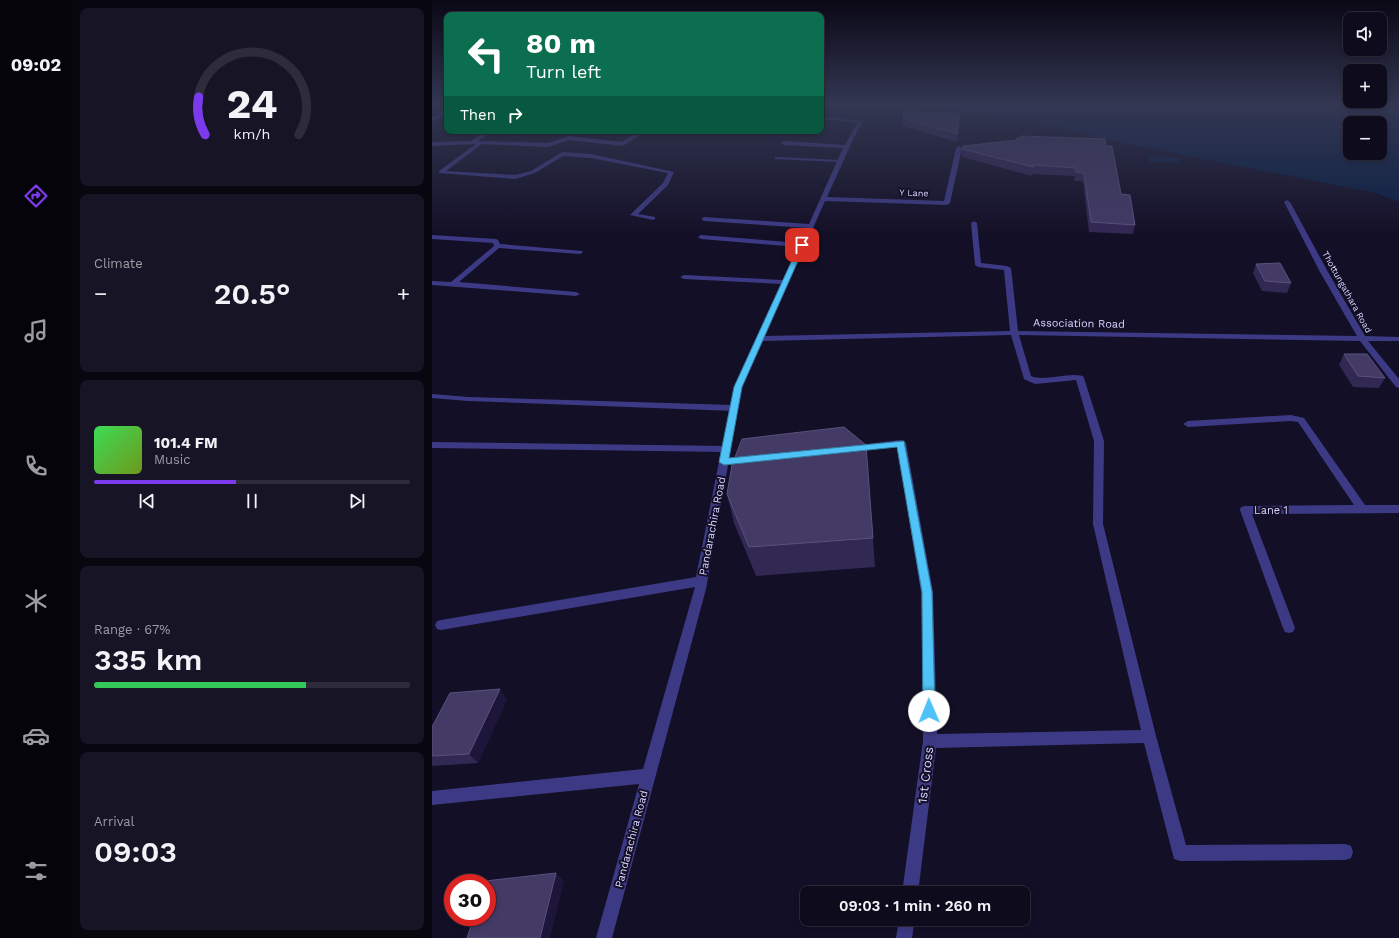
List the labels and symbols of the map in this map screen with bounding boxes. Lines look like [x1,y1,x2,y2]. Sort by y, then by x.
street label: Y Lane [899,187,929,199]
pin [785,228,819,262]
street label: Thottungathara Road [1320,249,1374,335]
street label: Association Road [1033,316,1125,331]
street label: Pandarachira Road [697,476,728,577]
street label: Lane 1 [1254,504,1288,517]
position arrow [908,690,950,732]
street label: 1st Cross [915,746,936,804]
street label: Pandarachira Road [612,789,651,889]
speed limit sign: 30 [444,874,496,926]

